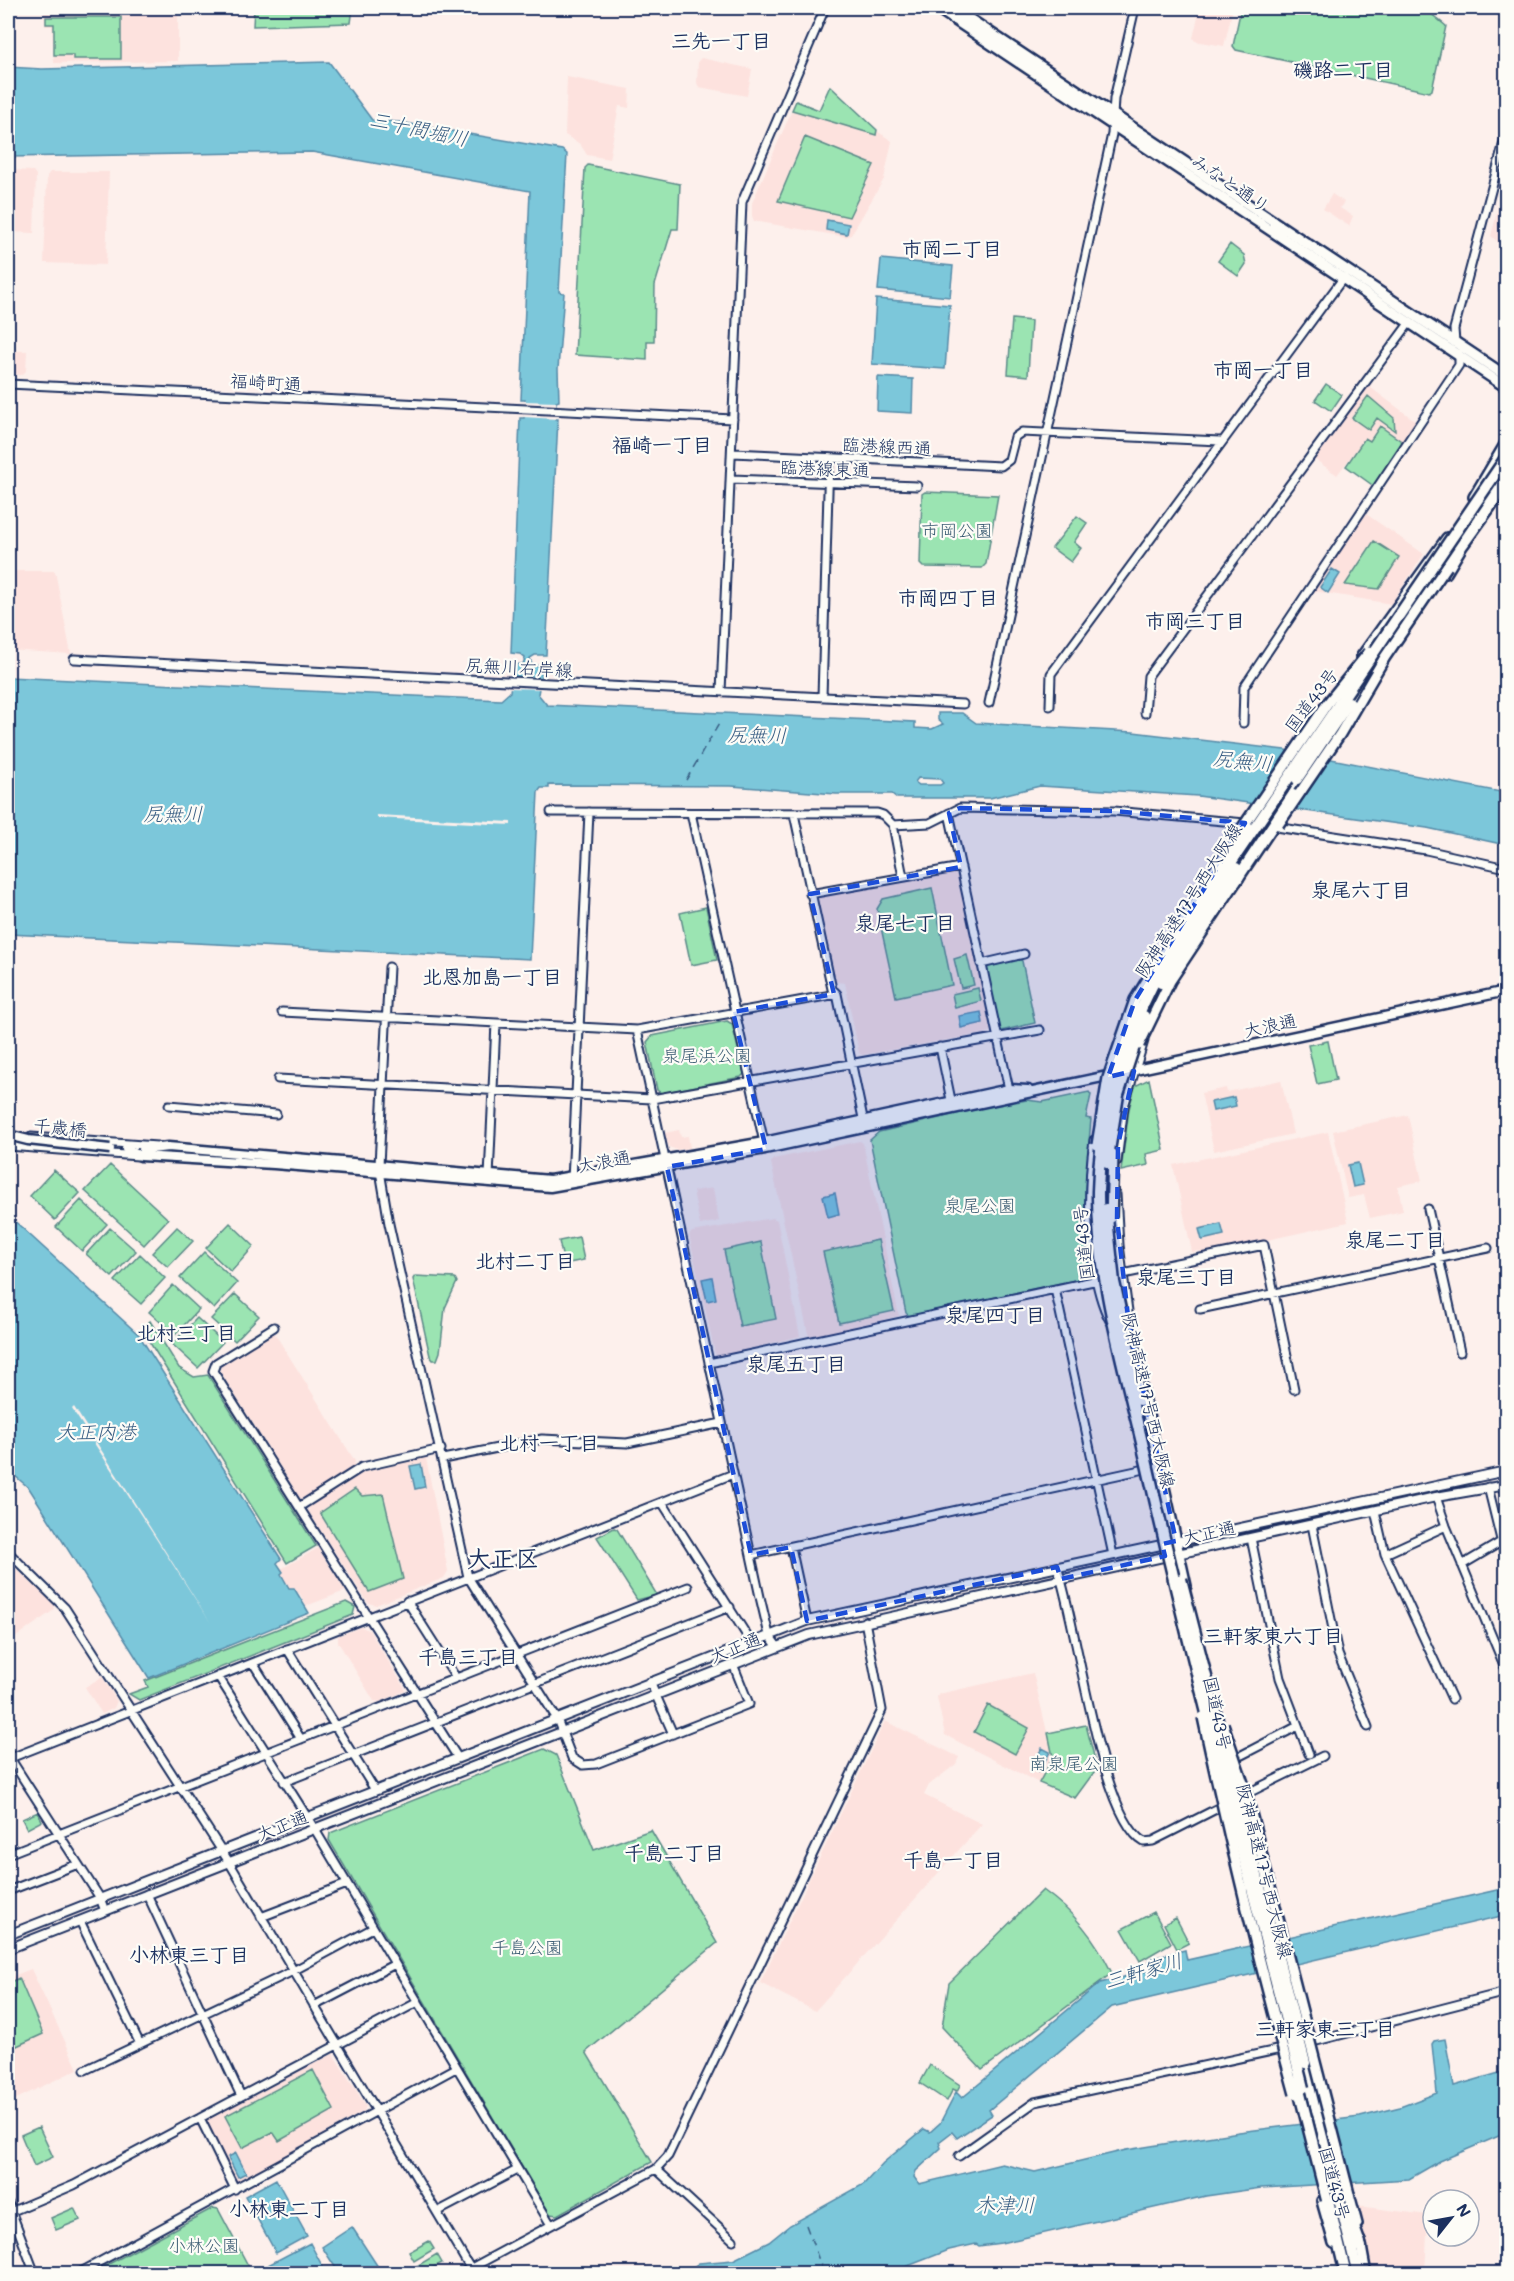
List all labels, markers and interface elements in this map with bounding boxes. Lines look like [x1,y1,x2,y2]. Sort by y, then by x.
district label: 三先一丁目 [671,27,771,53]
district label: 磯路二丁目 [1293,56,1393,82]
water label: 三十間堀川 [367,105,471,151]
street label: みなと通り [1187,148,1275,218]
district label: 市岡二丁目 [902,235,1002,261]
district label: 市岡一丁目 [1213,356,1313,382]
street label: 福崎町通 [229,368,303,396]
district label: 福崎一丁目 [612,431,712,457]
street label: 臨港線西通 [841,432,933,460]
street label: 臨港線東通 [780,454,870,482]
park label: 市岡公園 [921,518,993,542]
district label: 市岡四丁目 [898,584,998,610]
district label: 市岡三丁目 [1145,607,1245,633]
street label: 尻無川右岸線 [464,652,574,682]
street label: 国道43号 [1279,663,1343,737]
water label: 尻無川 [727,720,787,748]
water label: 尻無川 [1212,744,1274,776]
water label: 尻無川 [143,800,203,826]
street label: 阪神高速17号西大阪線 [1129,818,1247,982]
district label: 泉尾六丁目 [1311,876,1411,902]
district label: 泉尾七丁目 [855,909,955,935]
district label: 北恩加島一丁目 [422,963,562,989]
street label: 大浪通 [1241,1008,1299,1042]
park label: 泉尾浜公園 [662,1043,752,1067]
street label: 千歳橋 [32,1112,88,1142]
street label: 大浪通 [575,1144,633,1178]
park label: 泉尾公園 [944,1193,1016,1217]
street label: 国道43号 [1067,1204,1099,1282]
district label: 泉尾二丁目 [1345,1226,1445,1252]
district label: 北村二丁目 [475,1247,575,1273]
district label: 泉尾三丁目 [1136,1263,1236,1289]
district label: 泉尾四丁目 [945,1301,1045,1327]
street label: 阪神高速17号西大阪線 [1117,1310,1181,1490]
district label: 北村三丁目 [136,1319,236,1345]
district label: 泉尾五丁目 [746,1350,846,1376]
water label: 大正内港 [56,1418,138,1444]
district label: 北村一丁目 [499,1429,599,1455]
street label: 大正通 [1180,1515,1238,1549]
district label: 大正区 [467,1542,539,1573]
district label: 三軒家東六丁目 [1203,1622,1343,1648]
street label: 大正通 [705,1626,765,1668]
district label: 千島三丁目 [418,1643,518,1669]
street label: 国道43号 [1198,1674,1238,1752]
park label: 南泉尾公園 [1029,1751,1119,1775]
street label: 阪神高速17号西大阪線 [1232,1781,1298,1961]
street label: 大正通 [252,1804,312,1846]
district label: 千島二丁目 [624,1839,724,1865]
district label: 千島一丁目 [903,1846,1003,1872]
park label: 千島公園 [491,1935,563,1959]
district label: 小林東三丁目 [129,1941,249,1967]
water label: 三軒家川 [1101,1946,1185,1994]
district label: 三軒家東三丁目 [1255,2015,1395,2041]
street label: 国道43号 [1314,2144,1356,2222]
north arrow [1421,2188,1481,2248]
water label: 木津川 [975,2191,1035,2217]
district label: 小林東二丁目 [229,2195,349,2221]
text: N [1452,2199,1476,2221]
park label: 小林公園 [168,2233,240,2257]

